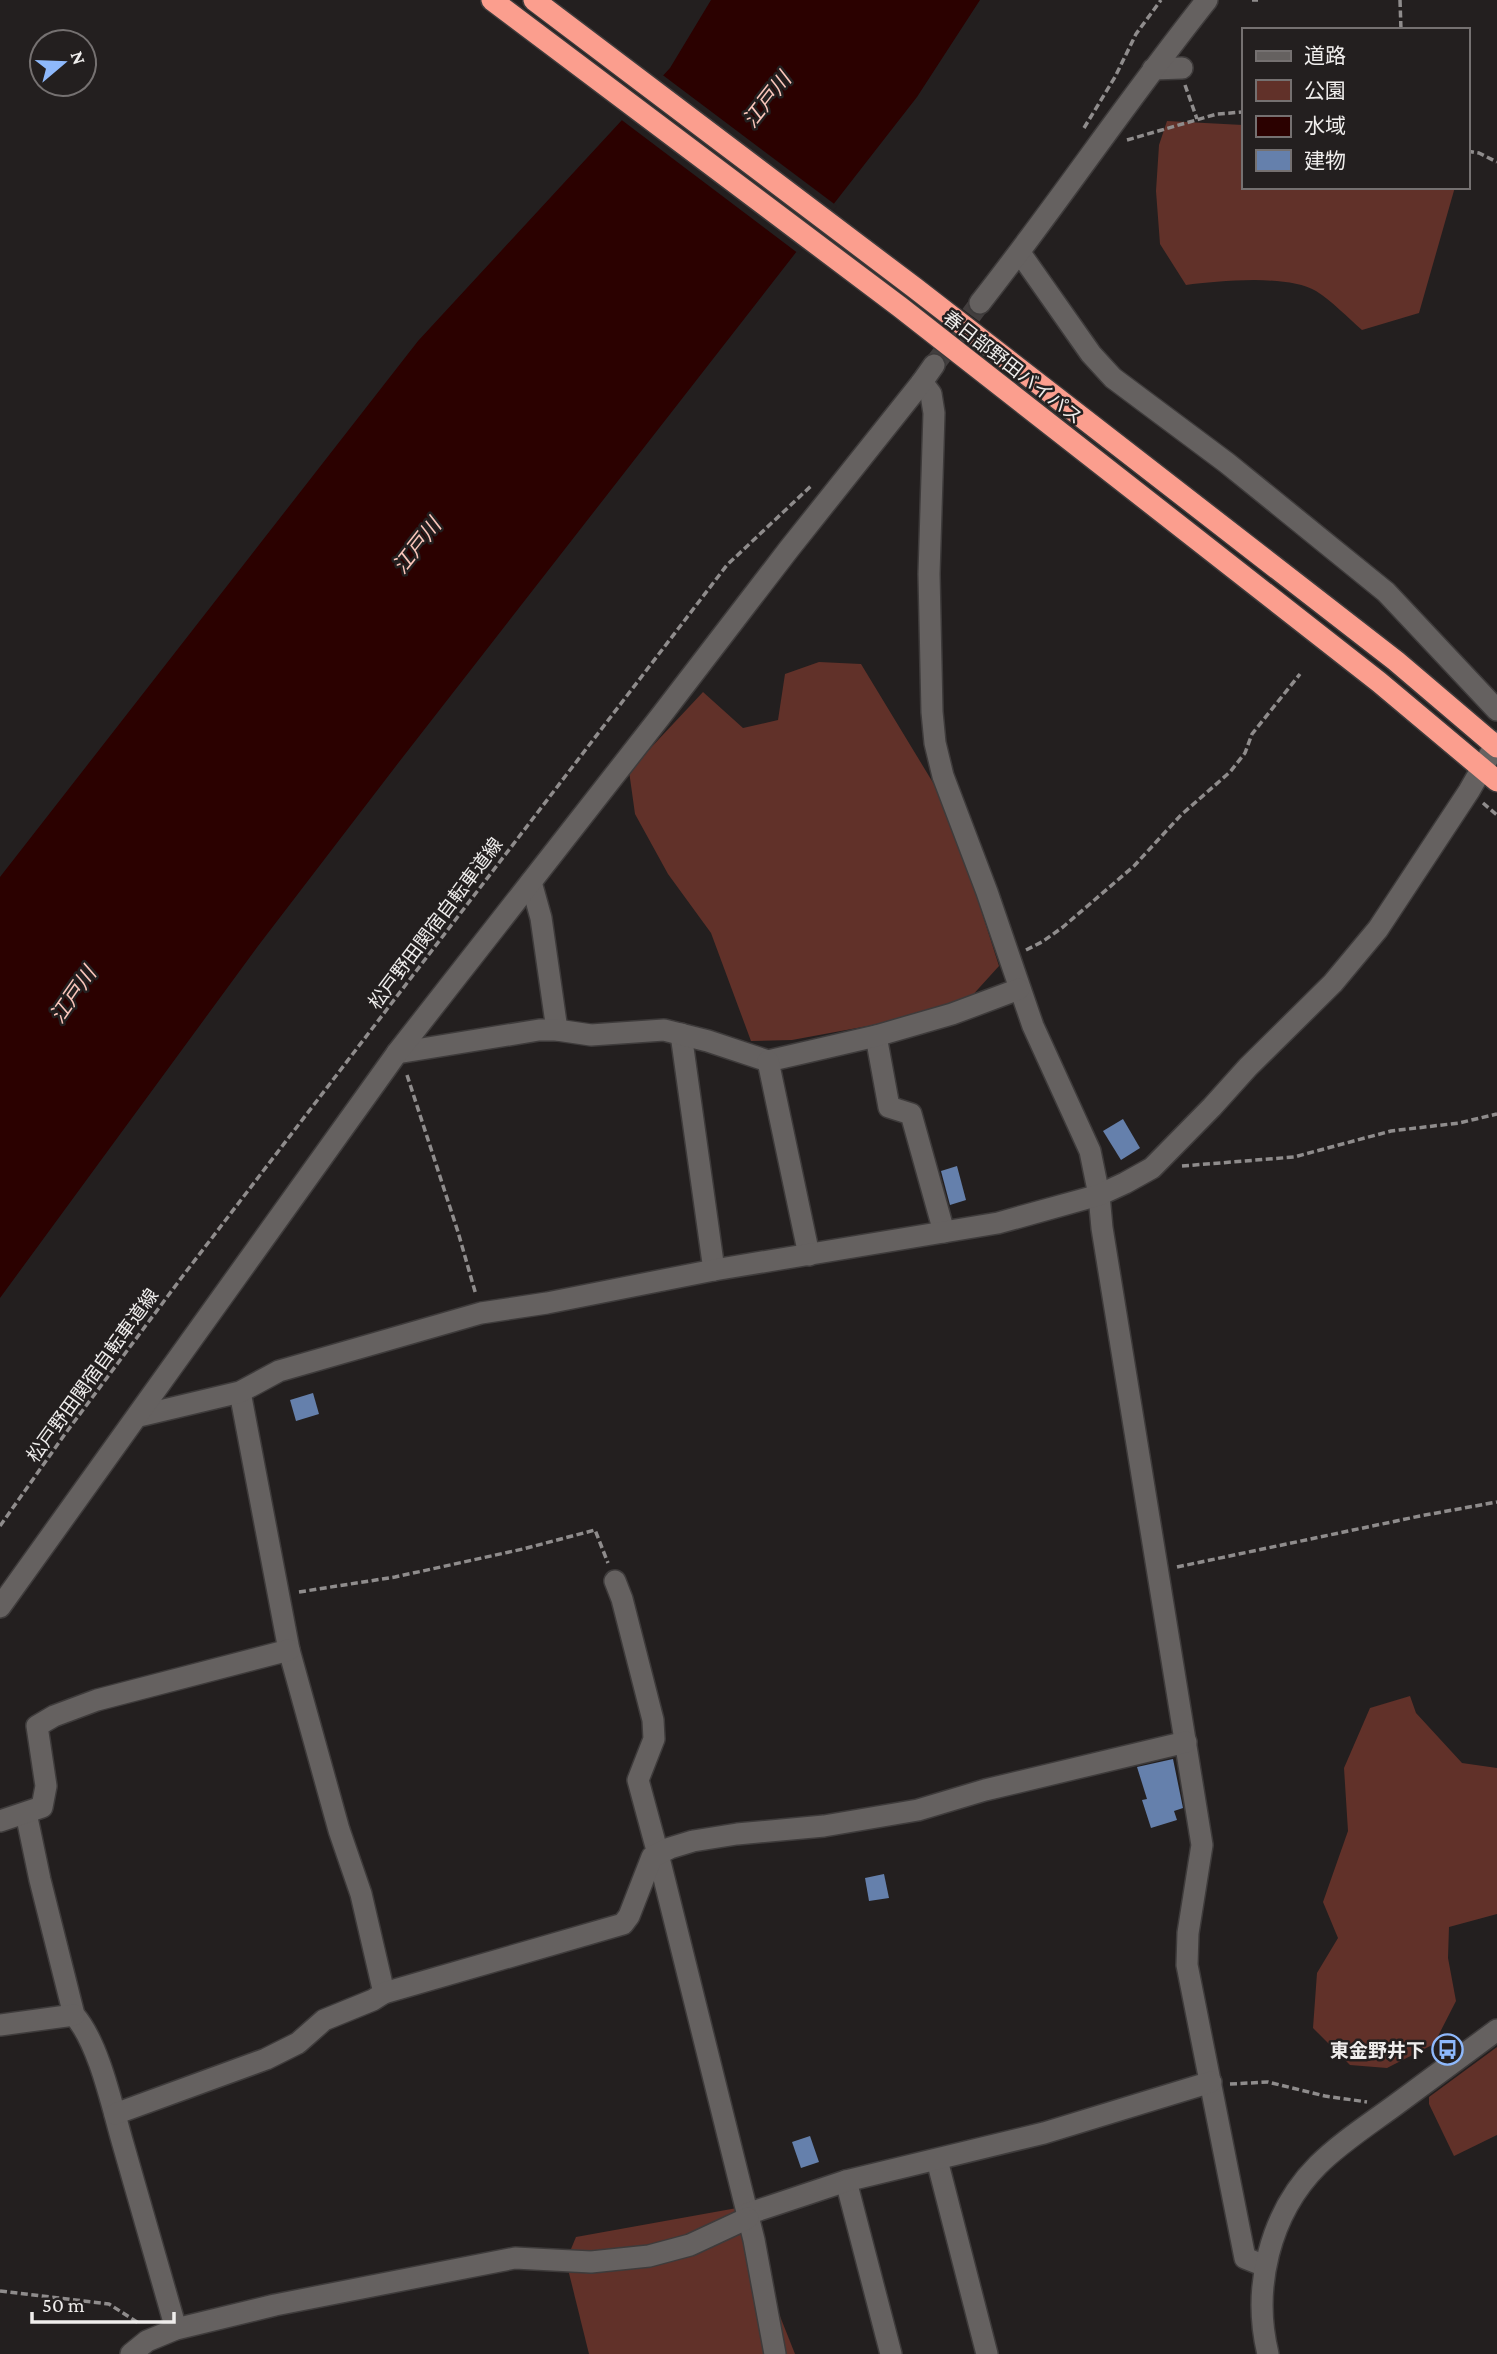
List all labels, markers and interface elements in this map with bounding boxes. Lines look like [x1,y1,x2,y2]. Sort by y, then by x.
north arrow [28,28,98,98]
legend [1242,28,1469,189]
text: 道路 [1304,44,1346,68]
text: N [67,48,91,67]
water label: 江戸川 [738,66,797,132]
text: 公園 [1304,79,1346,103]
text: 水域 [1304,114,1346,138]
text: 建物 [1304,149,1346,173]
street label: 春日部野田バイパス [939,307,1086,428]
water label: 江戸川 [388,512,447,578]
street label: 松戸野田関宿自転車道線 [364,834,507,1013]
water label: 江戸川 [45,961,102,1028]
street label: 松戸野田関宿自転車道線 [22,1285,162,1466]
bus stop icon: 東金野井下 [1431,2033,1465,2067]
place label: 東金野井下 [1330,2040,1425,2061]
scale bar [32,2280,173,2324]
text: 50 m [42,2293,85,2317]

